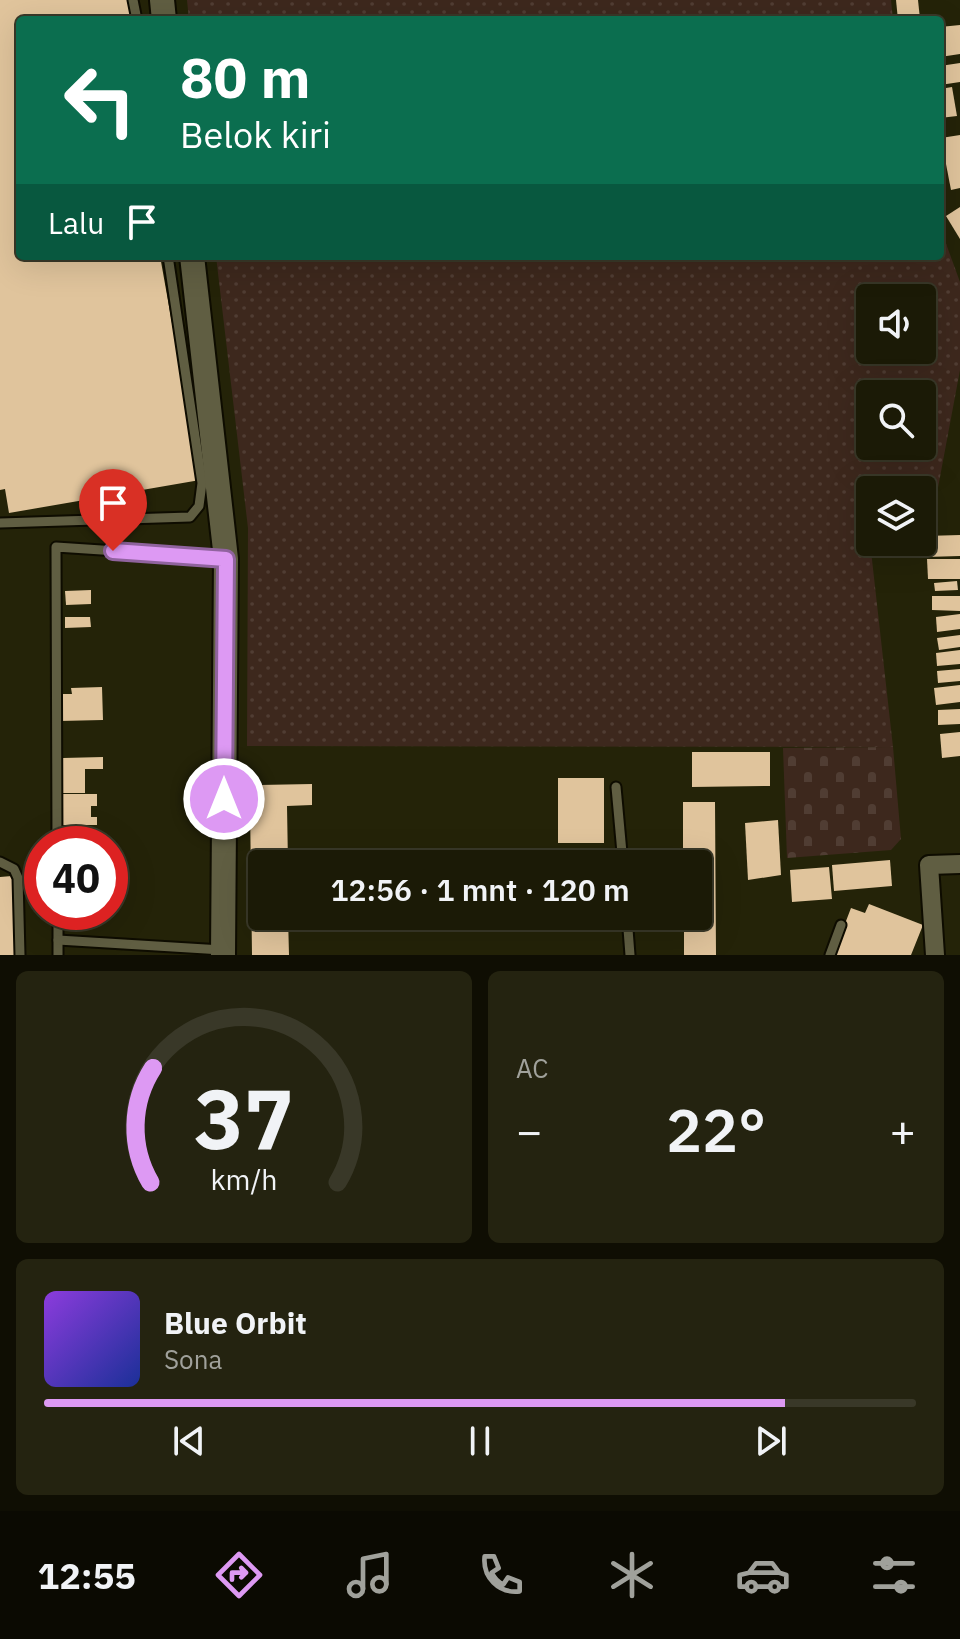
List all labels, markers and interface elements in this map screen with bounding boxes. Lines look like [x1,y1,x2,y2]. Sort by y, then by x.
text: 80 m [180,41,310,113]
icon: left [48,48,152,152]
text: Belok kiri [180,111,331,158]
icon: arrive [120,200,164,244]
text: Lalu [48,203,104,242]
map controls [856,284,936,556]
button: sound [856,284,936,364]
button: search [856,380,936,460]
pin [79,469,147,551]
button: layers [856,476,936,556]
icon: arrive [91,481,135,525]
position arrow [182,757,266,841]
speed limit sign: 40 [24,826,128,930]
text: 12:56 · 1 mnt · 120 m [330,870,630,909]
text: AC [516,1051,548,1085]
text: 37 [194,1064,294,1172]
text: 22° [666,1090,766,1169]
text: − [516,1102,542,1159]
text: + [890,1102,916,1159]
text: km/h [210,1161,278,1198]
text: Blue Orbit [164,1303,307,1342]
text: Sona [164,1342,222,1376]
icon: previous [167,1419,211,1463]
icon: pause [458,1419,502,1463]
icon: next [749,1419,793,1463]
icon: directions [211,1547,267,1603]
icon: music [342,1547,398,1603]
icon: phone [473,1547,529,1603]
icon: climate [604,1547,660,1603]
icon: car [735,1547,791,1603]
icon: filters [866,1547,922,1603]
text: 12:55 [38,1552,136,1599]

